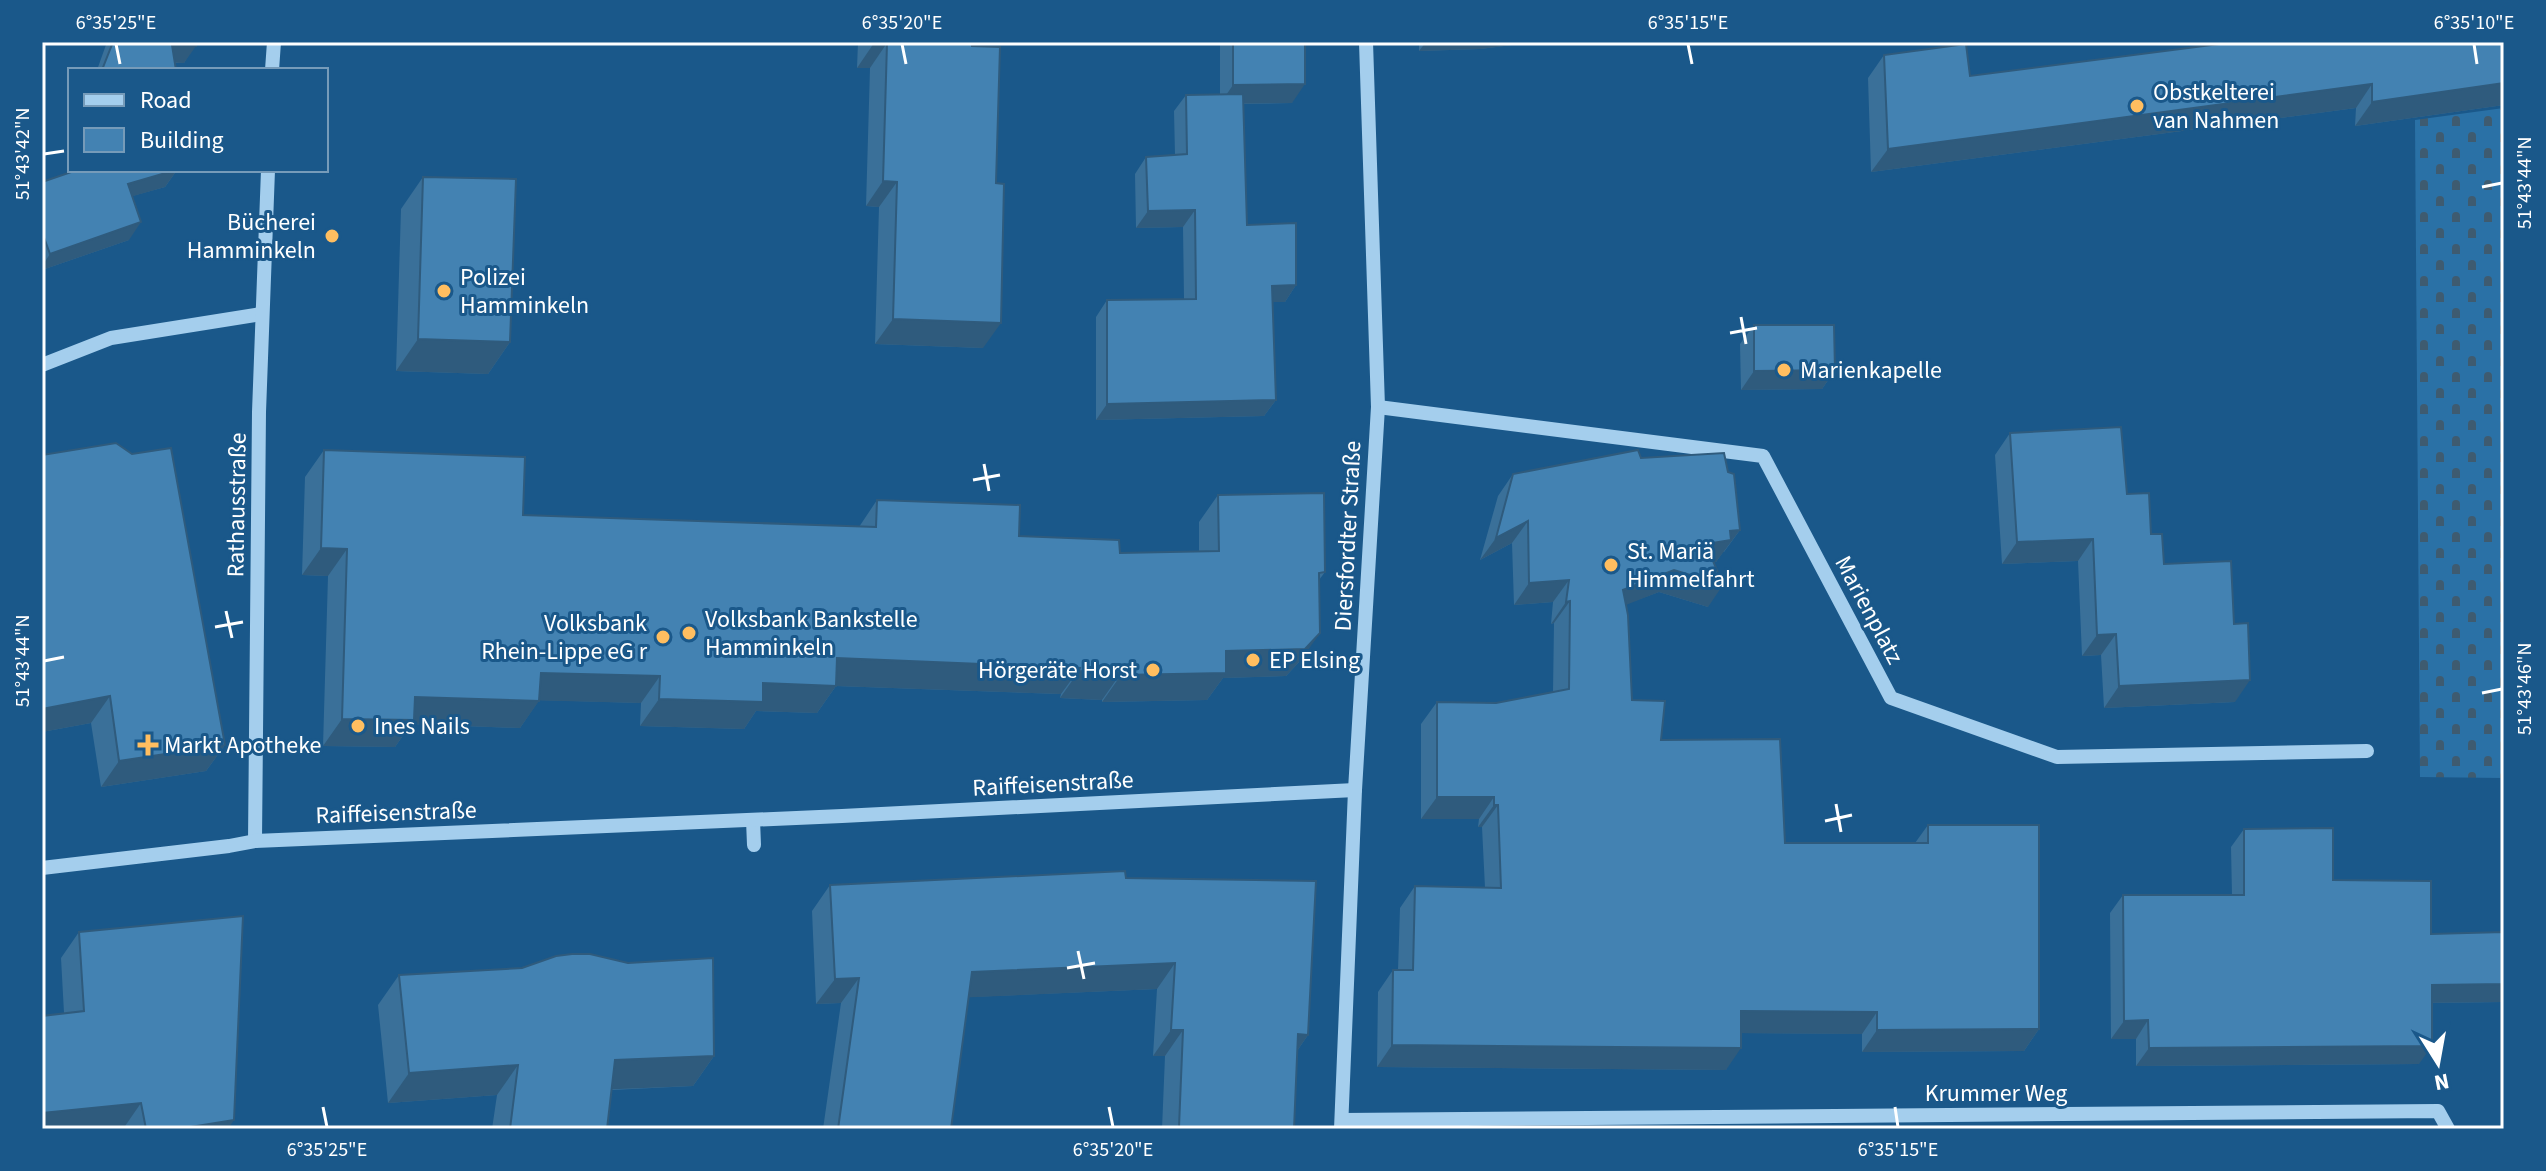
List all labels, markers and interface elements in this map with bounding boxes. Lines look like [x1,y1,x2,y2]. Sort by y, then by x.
text: 6°35'25"E [76,9,156,37]
text: 6°35'20"E [862,9,942,37]
text: 6°35'15"E [1648,9,1728,37]
text: 6°35'10"E [2434,9,2514,37]
legend [68,68,328,172]
place label: Obstkelterei van Nahmen [2153,75,2279,138]
text: Road [140,83,192,118]
marker: Obstkelterei van Nahmen [2128,97,2146,115]
text: 51°43'42"N [9,108,37,200]
text: Building [140,123,224,158]
text: 51°43'44"N [2511,137,2539,229]
place label: Bücherei Hamminkeln [187,205,316,268]
marker: Bücherei Hamminkeln [323,227,341,245]
place label: Polizei Hamminkeln [460,260,589,323]
marker: Polizei Hamminkeln [435,282,453,300]
place label: Marienkapelle [1800,353,1942,388]
marker: Marienkapelle [1775,361,1793,379]
street label: Rathausstraße [218,432,256,578]
street label: Diersfordter Straße [1326,440,1370,632]
place label: St. Mariä Himmelfahrt [1627,534,1755,597]
street label: Marienplatz [1826,550,1912,670]
marker: St. Mariä Himmelfahrt [1602,556,1620,574]
place label: Volksbank Bankstelle Hamminkeln [705,602,918,665]
place label: Volksbank Rhein-Lippe eG r [481,606,648,669]
text: 51°43'44"N [9,615,37,707]
marker: Volksbank Bankstelle Hamminkeln [680,624,698,642]
marker: Volksbank Rhein-Lippe eG r [654,628,672,646]
place label: EP Elsing [1269,643,1360,678]
text: 51°43'46"N [2511,643,2539,735]
marker: EP Elsing [1244,651,1262,669]
place label: Hörgeräte Horst [978,653,1137,688]
marker: Hörgeräte Horst [1144,661,1162,679]
place label: Ines Nails [374,709,470,744]
marker: Ines Nails [349,717,367,735]
place label: Markt Apotheke [164,728,322,763]
marker: Markt Apotheke [139,736,157,754]
street label: Raiffeisenstraße [972,762,1134,806]
street label: Raiffeisenstraße [315,793,477,833]
north arrow [2398,1023,2478,1103]
text: N [2431,1065,2452,1099]
street label: Krummer Weg [1925,1076,2067,1111]
text: 6°35'25"E [287,1136,367,1164]
text: 6°35'20"E [1073,1136,1153,1164]
text: 6°35'15"E [1858,1136,1938,1164]

